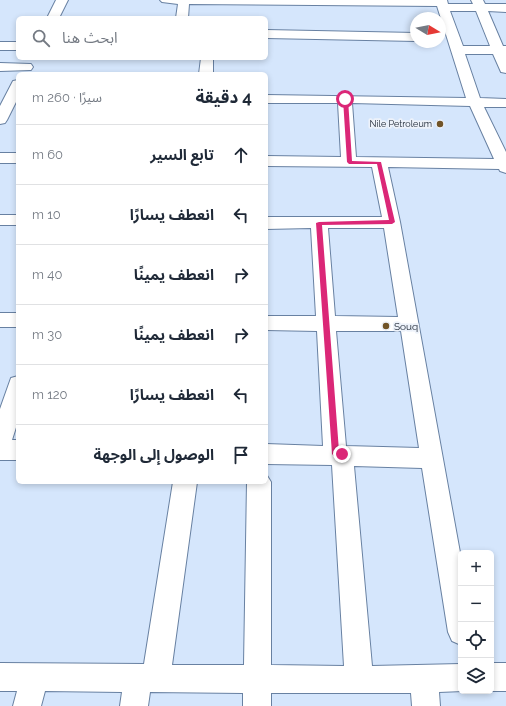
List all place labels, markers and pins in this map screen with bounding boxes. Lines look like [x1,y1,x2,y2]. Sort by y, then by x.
place label: Nile Petroleum [370,119,432,129]
marker: Nile Petroleum [435,119,445,129]
marker: Souq [381,321,391,331]
place label: Souq [394,321,418,332]

